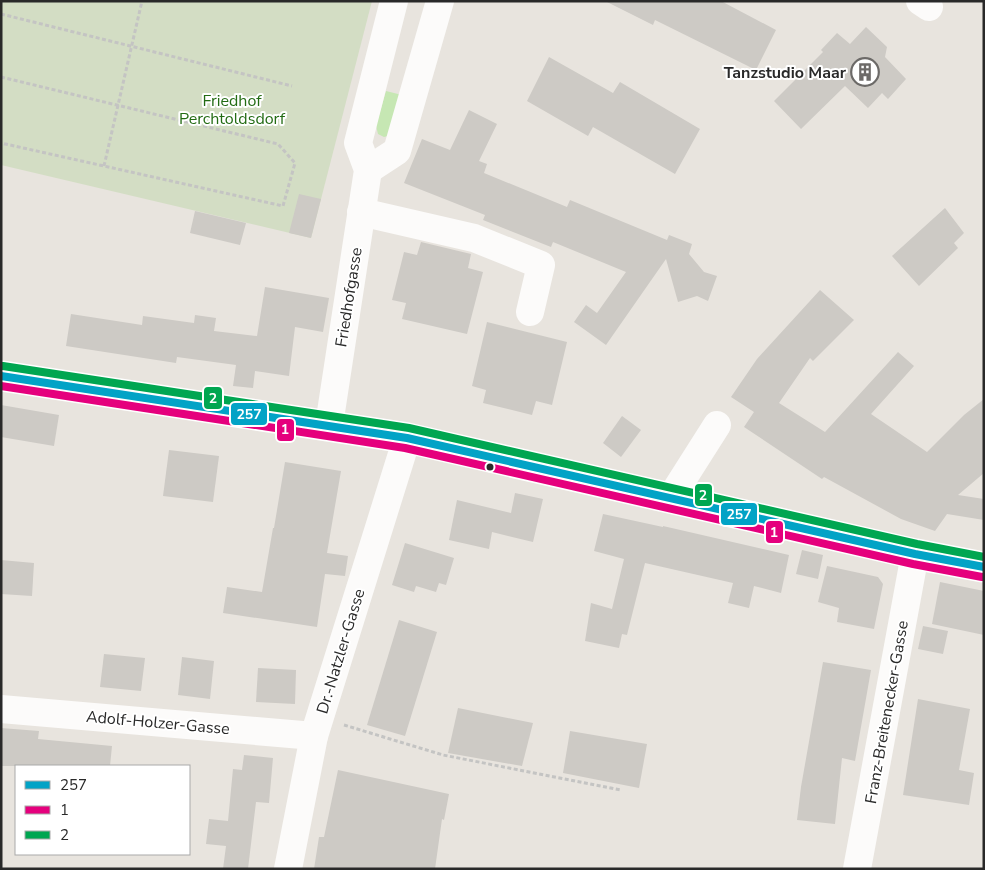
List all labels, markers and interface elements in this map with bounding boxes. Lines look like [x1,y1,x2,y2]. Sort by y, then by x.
building icon: Tanzstudio Maar [850,57,880,87]
place label: Tanzstudio Maar [724,62,847,84]
park label: Friedhof Perchtoldsdorf [179,90,286,130]
street label: Friedhofgasse [330,246,368,349]
line badge: 2 [203,386,223,410]
text: 2 [209,389,217,408]
line badge: 257 [230,402,268,426]
text: 257 [236,405,262,424]
line badge: 1 [276,418,295,442]
text: 1 [281,420,289,439]
unlabelled marker [485,462,495,472]
line badge: 2 [694,483,713,507]
text: 2 [699,486,707,505]
line badge: 257 [720,502,758,526]
text: 257 [726,505,752,524]
line badge: 1 [765,520,784,544]
text: 1 [770,523,778,542]
street label: Dr.-Natzler-Gasse [311,586,370,717]
street label: Franz-Breitenecker-Gasse [860,619,914,805]
street label: Adolf-Holzer-Gasse [85,706,231,740]
legend [15,765,190,855]
text: 257 [60,775,87,795]
text: 1 [60,800,69,820]
text: 2 [60,825,69,845]

